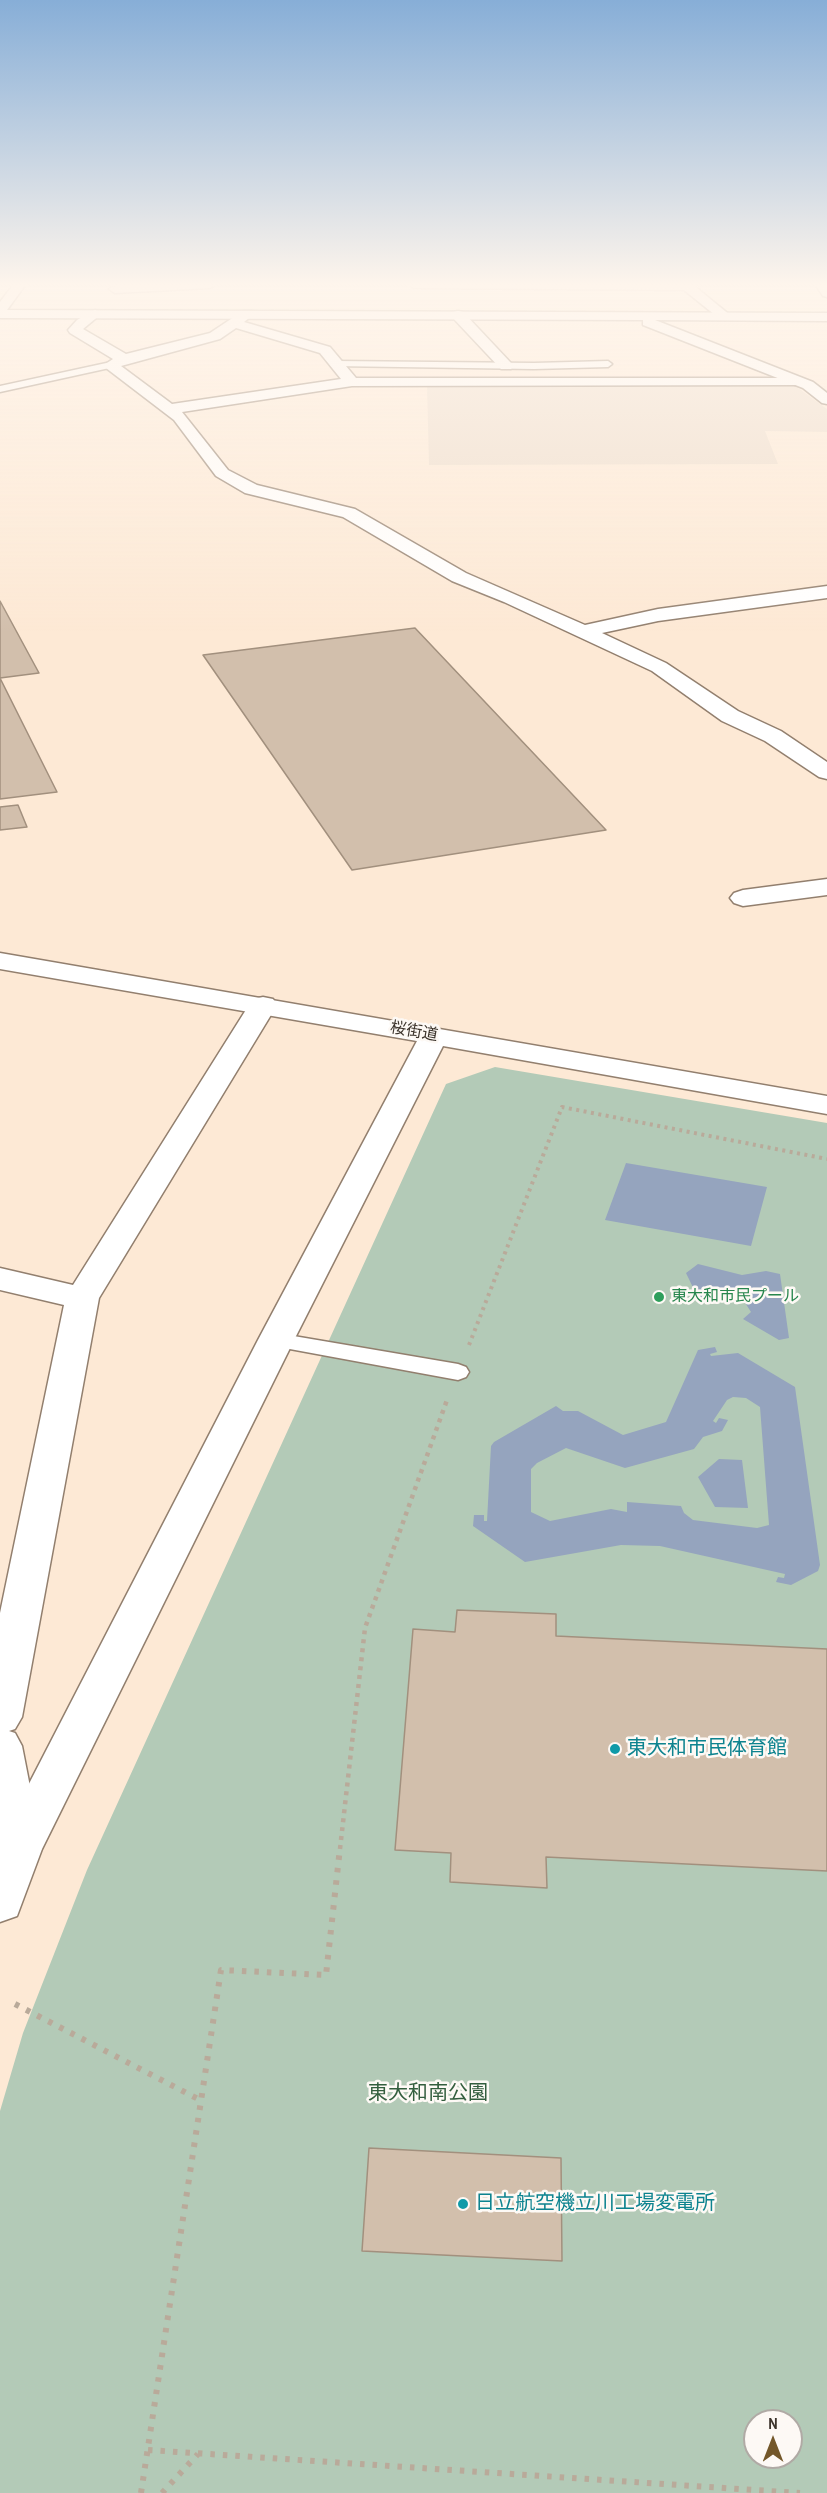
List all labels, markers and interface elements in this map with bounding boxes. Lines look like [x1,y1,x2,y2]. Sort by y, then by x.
street label: 桜街道 [389,1018,439,1046]
place label: 東大和市民プール [671,1287,799,1307]
marker: 東大和市民プール [652,1290,666,1304]
place label: 東大和市民体育館 [627,1737,787,1761]
marker: 東大和市民体育館 [608,1742,622,1756]
park label: 東大和南公園 [368,2082,488,2106]
place label: 日立航空機立川工場変電所 [475,2192,715,2216]
marker: 日立航空機立川工場変電所 [456,2197,470,2211]
north arrow [743,2409,803,2469]
text: N [768,2412,778,2434]

